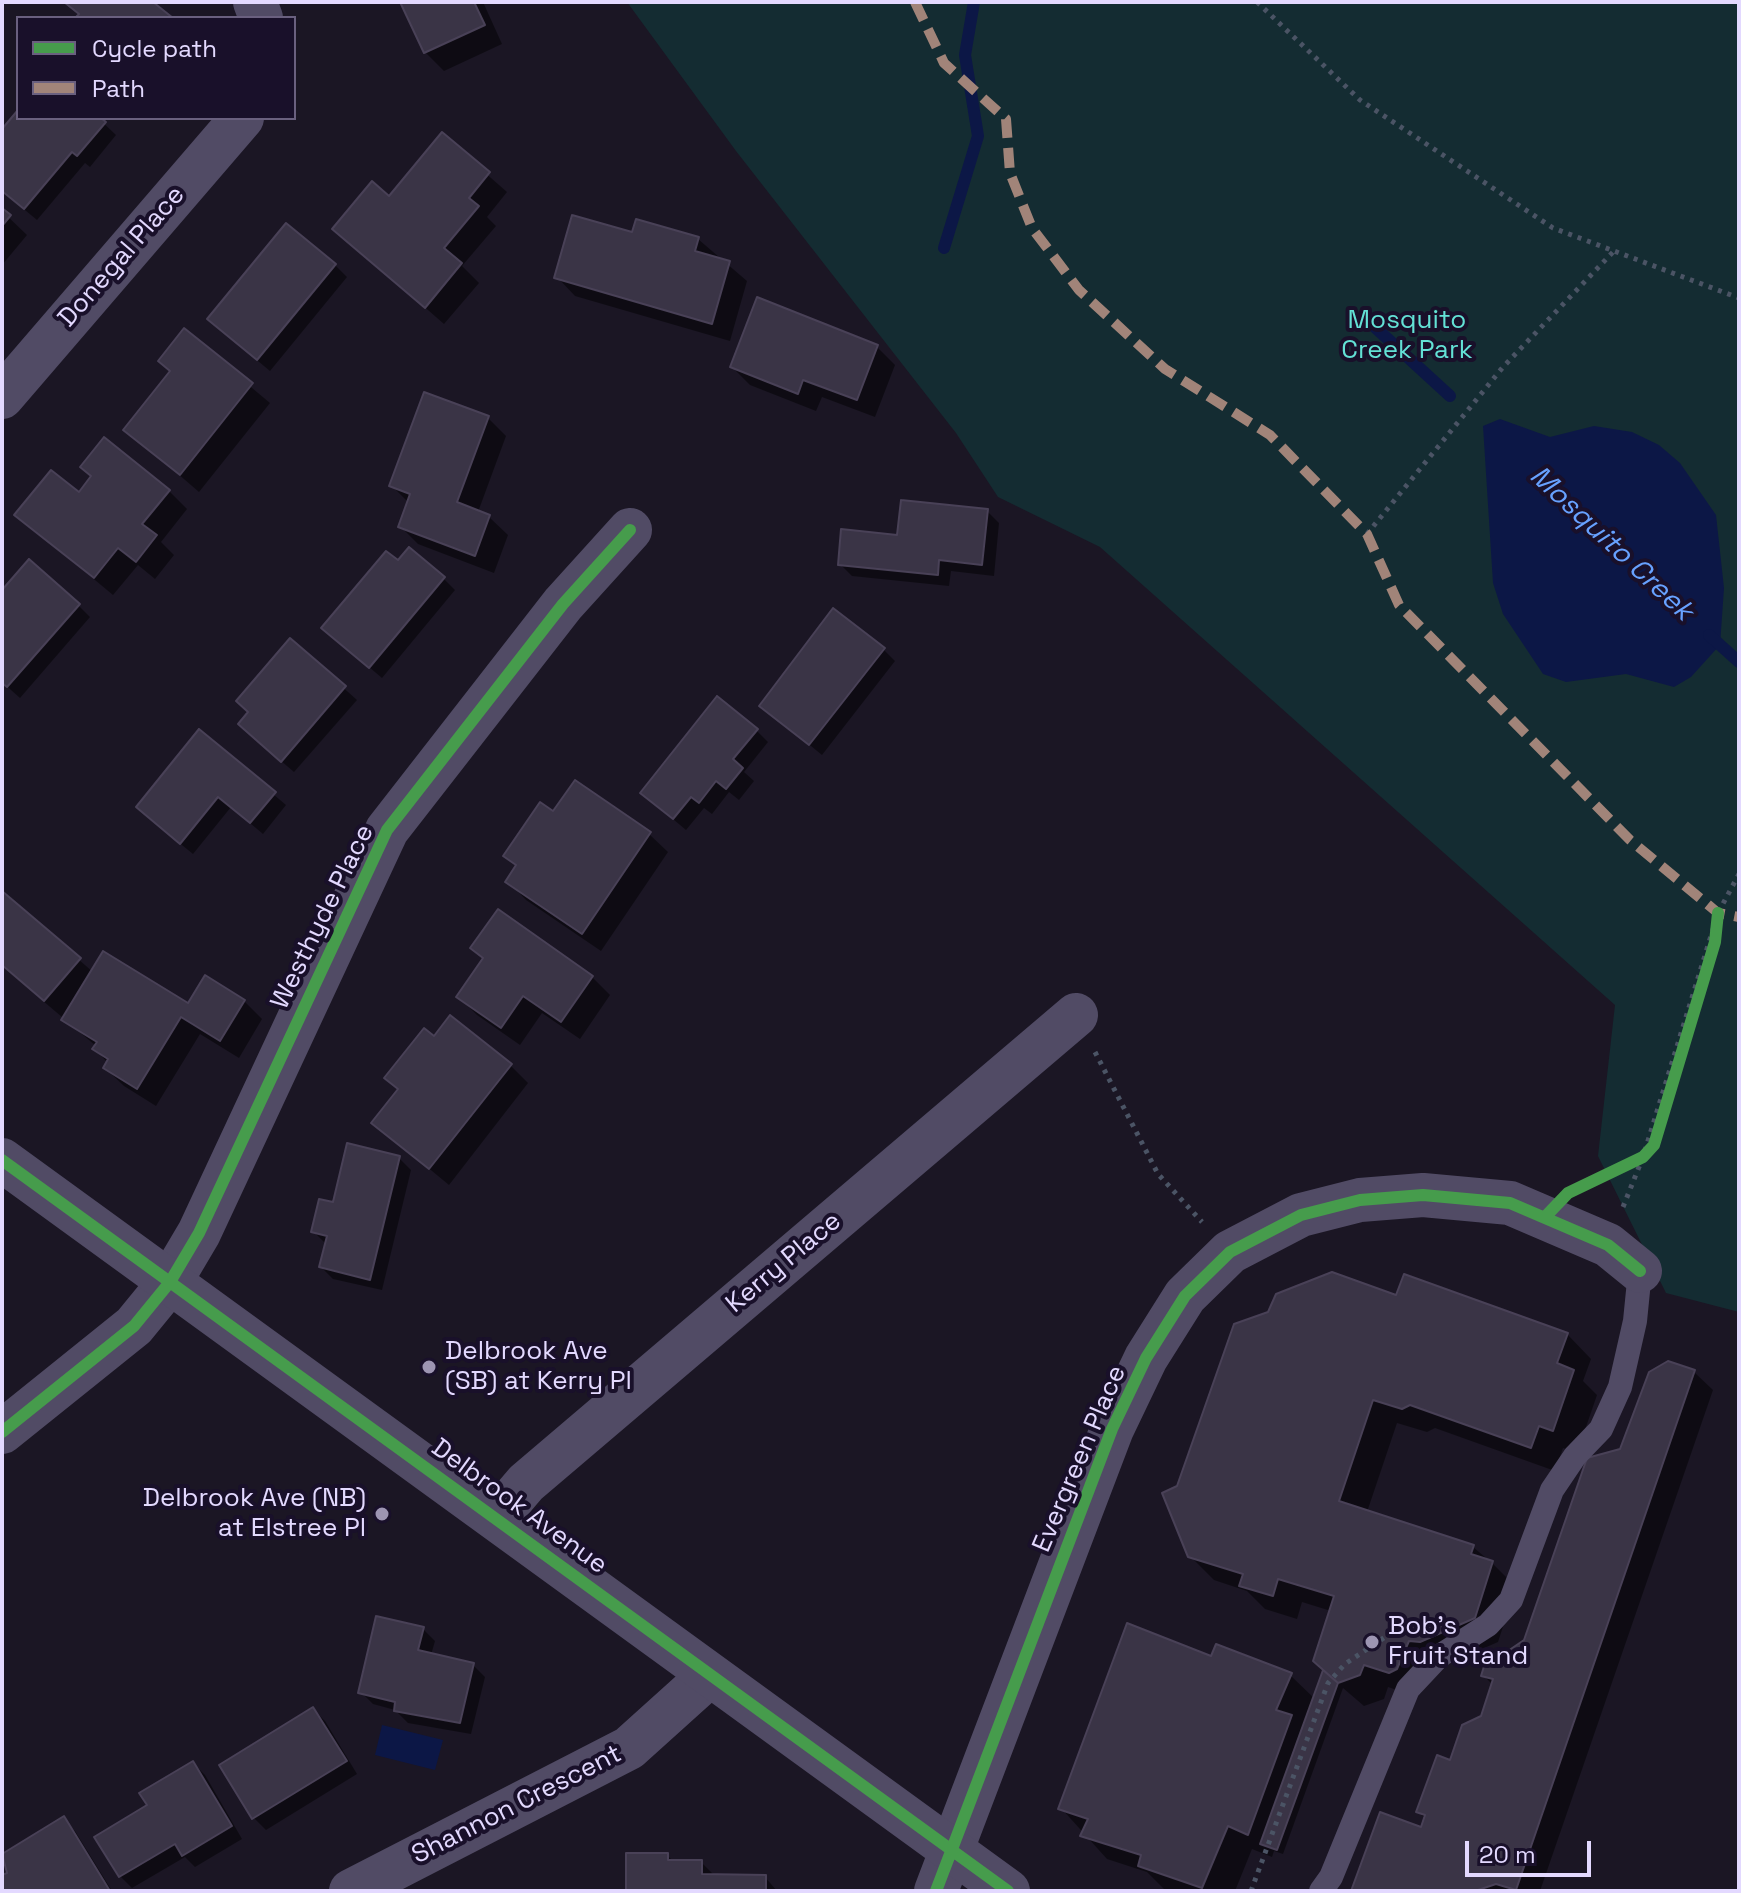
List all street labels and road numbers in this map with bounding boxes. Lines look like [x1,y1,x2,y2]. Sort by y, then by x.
street label: Donegal Place [52,180,192,334]
street label: Westhyde Place [265,820,381,1014]
street label: Kerry Place [720,1206,848,1320]
street label: Evergreen Place [1027,1361,1133,1557]
street label: Delbrook Avenue [425,1433,613,1581]
street label: Shannon Crescent [407,1739,627,1871]

